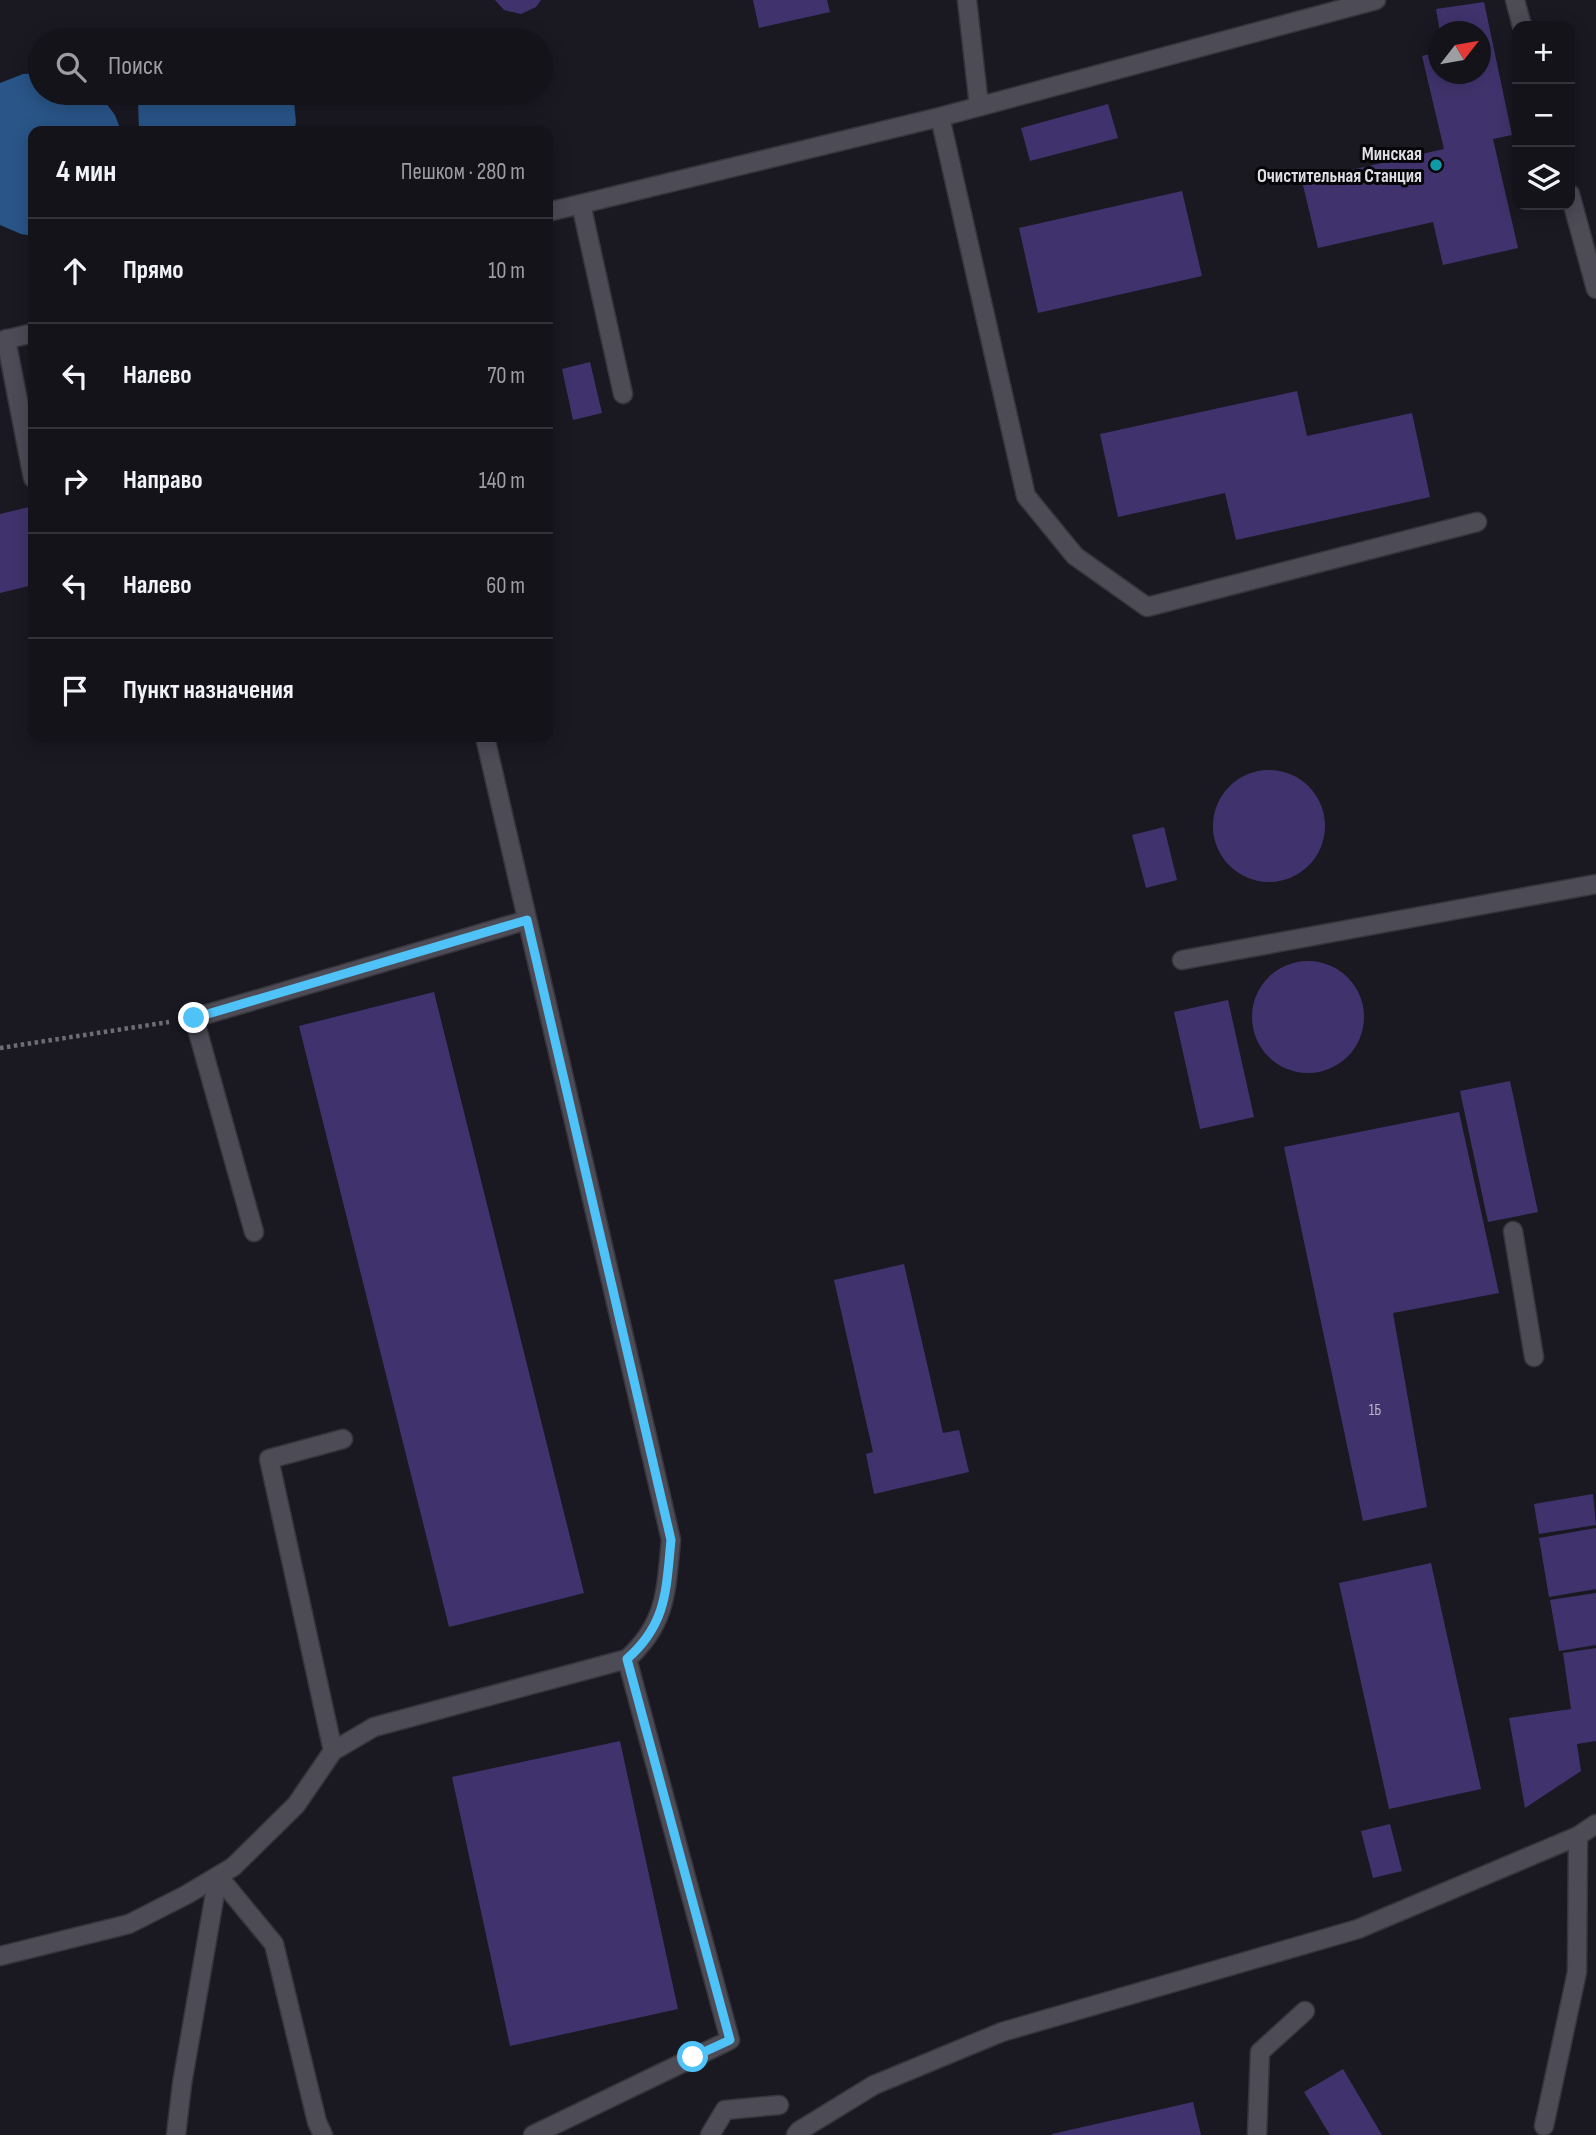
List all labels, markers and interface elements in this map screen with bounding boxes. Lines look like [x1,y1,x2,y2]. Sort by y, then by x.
north arrow [1428,21,1491,84]
map controls [1512,21,1575,210]
button: + [1512,21,1575,84]
search box [28,28,553,105]
icon: search [52,48,90,86]
text: Поиск [108,51,163,82]
button: − [1512,84,1575,147]
place label: Минская Очистительная Станция [1257,143,1422,188]
button: layers [1512,147,1575,210]
text: 4 мин [56,154,116,190]
marker: Минская Очистительная Станция [1428,157,1444,173]
text: Пешком · 280 m [401,158,525,186]
icon: ahead [56,252,94,290]
text: Прямо [123,255,184,286]
text: 10 m [488,257,525,285]
icon: left [56,357,94,395]
text: Налево [123,360,192,391]
text: 70 m [487,362,525,390]
icon: right [56,462,94,500]
text: Направо [123,465,202,496]
text: 140 m [479,467,525,495]
icon: left [56,567,94,605]
text: Налево [123,570,192,601]
text: 60 m [486,572,525,600]
icon: arrive [56,672,94,710]
text: Пункт назначения [123,675,294,706]
route end [178,1002,209,1033]
house number: 1Б [1369,1401,1381,1420]
route start [677,2041,708,2072]

